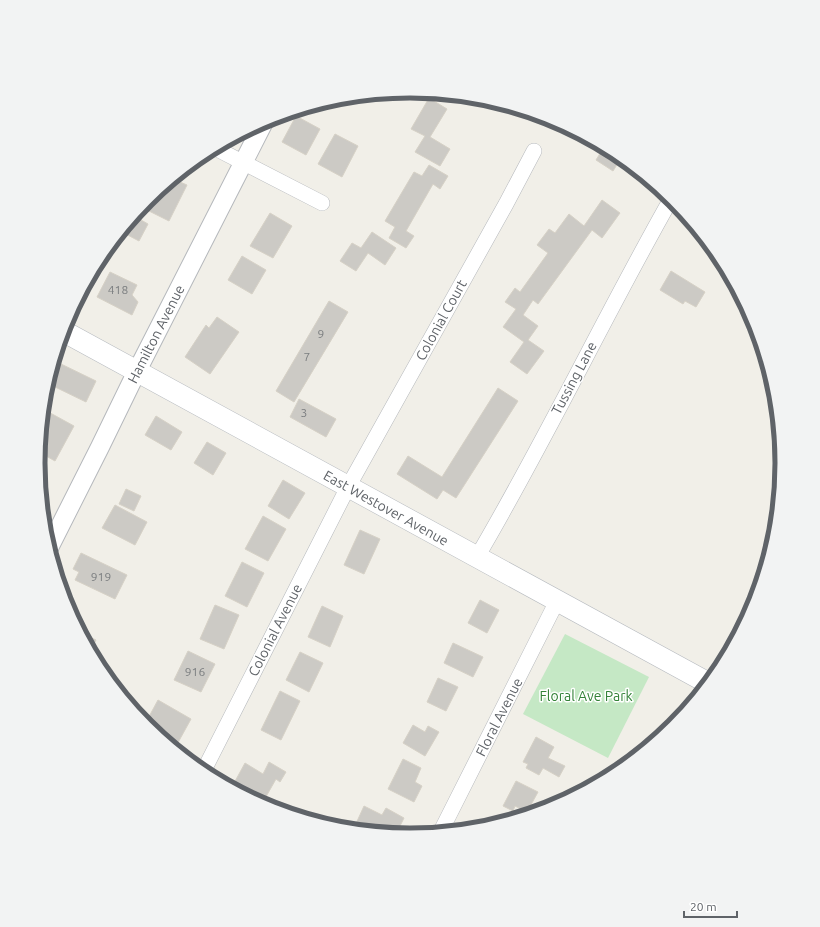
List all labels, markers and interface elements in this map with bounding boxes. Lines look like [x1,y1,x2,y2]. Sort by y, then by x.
street label: Colonial Court [412,276,470,363]
street label: Hamilton Avenue [124,282,188,386]
house number: 418 [108,283,128,296]
house number: 9 [318,327,324,340]
street label: Tussing Lane [548,339,600,417]
house number: 7 [304,350,310,363]
house number: 3 [301,406,307,419]
street label: East Westover Avenue [321,467,451,549]
house number: 919 [91,570,111,583]
street label: Colonial Avenue [245,581,305,679]
house number: 916 [185,665,205,678]
street label: Floral Avenue [472,675,526,759]
park label: Floral Ave Park [539,688,633,704]
scale bar [684,893,737,919]
text: 20 m [690,900,717,913]

